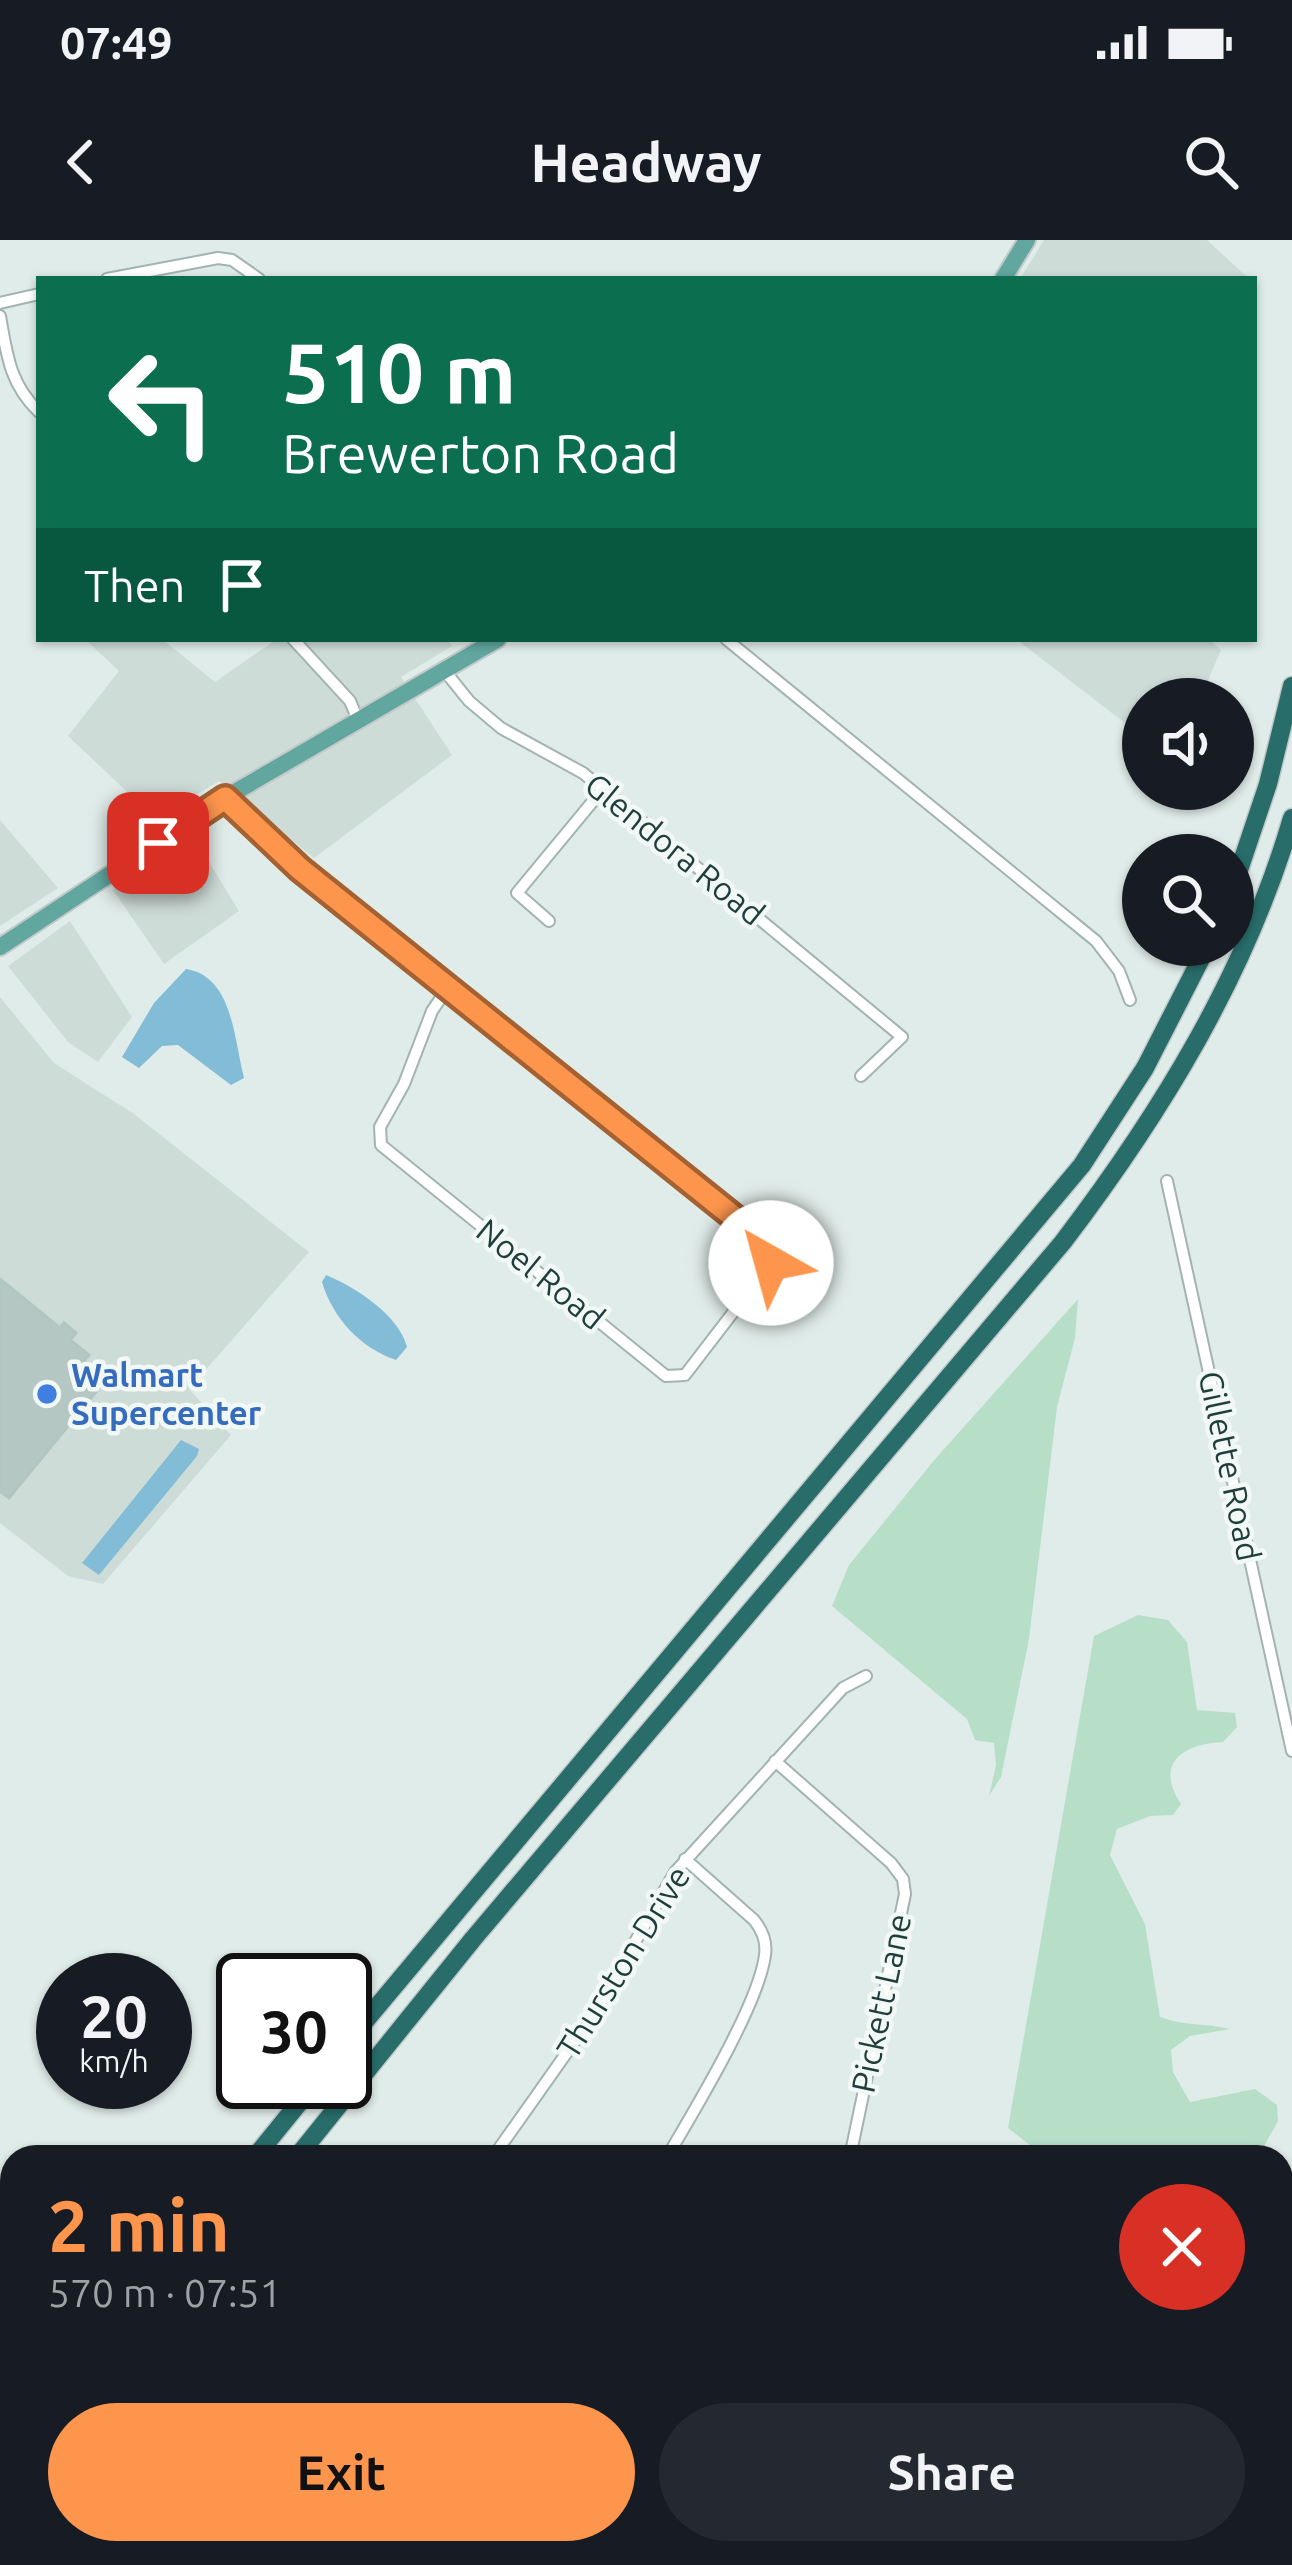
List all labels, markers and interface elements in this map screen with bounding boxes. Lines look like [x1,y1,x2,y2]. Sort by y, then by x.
text: 07:49 [60,17,173,68]
icon: back [48,129,114,195]
icon: search [1178,129,1244,195]
text: Headway [530,132,762,192]
icon: left [84,324,240,480]
text: 510 m [282,325,516,419]
text: Brewerton Road [282,423,679,483]
icon: arrive [209,552,275,618]
text: Then [84,560,185,611]
map controls [1122,678,1254,966]
button: sound [1122,678,1254,810]
street label: Glendora Road [578,765,772,932]
pin [107,792,209,894]
icon: arrive [125,810,191,876]
button: search [1122,834,1254,966]
position arrow [708,1200,834,1326]
street label: Noel Road [470,1211,613,1336]
place label: Walmart Supercenter [71,1356,262,1431]
street label: Gillette Road [1192,1368,1269,1564]
marker: Walmart Supercenter [34,1381,60,1407]
street label: Thurston Drive [549,1859,696,2065]
street label: Pickett Lane [844,1910,918,2096]
speed limit sign: 30 [216,1953,372,2109]
text: 20 [80,1982,148,2049]
text: km/h [79,2044,149,2078]
button: close [1119,2184,1245,2310]
text: 2 min [48,2185,230,2266]
text: 570 m · 07:51 [48,2271,282,2314]
button: Exit [48,2403,635,2541]
button: Share [659,2403,1245,2541]

